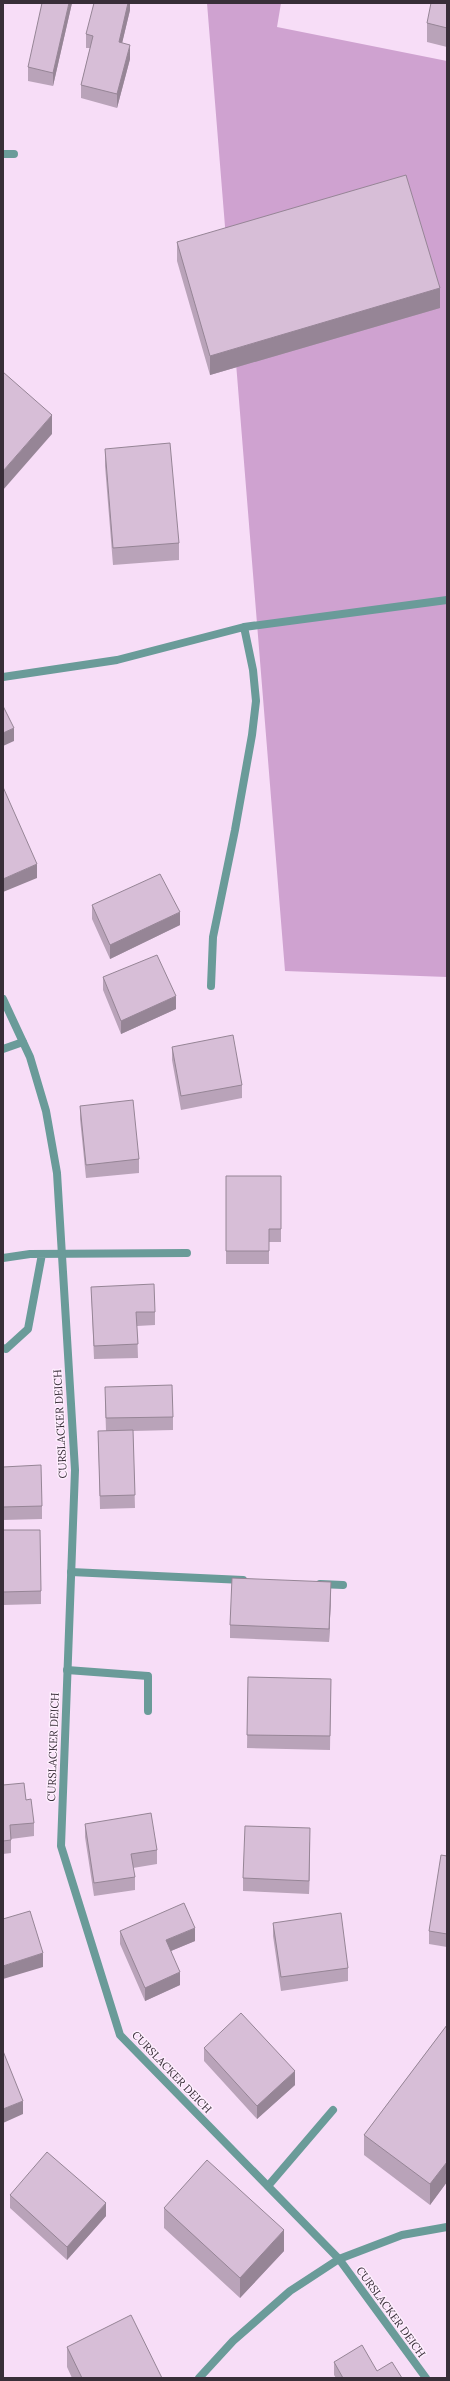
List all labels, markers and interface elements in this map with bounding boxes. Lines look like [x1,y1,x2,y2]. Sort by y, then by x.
street label: CURSLACKER DEICH [50,1369,70,1479]
street label: CURSLACKER DEICH [44,1692,62,1802]
street label: CURSLACKER DEICH [129,2028,215,2116]
street label: CURSLACKER DEICH [353,2264,429,2360]

